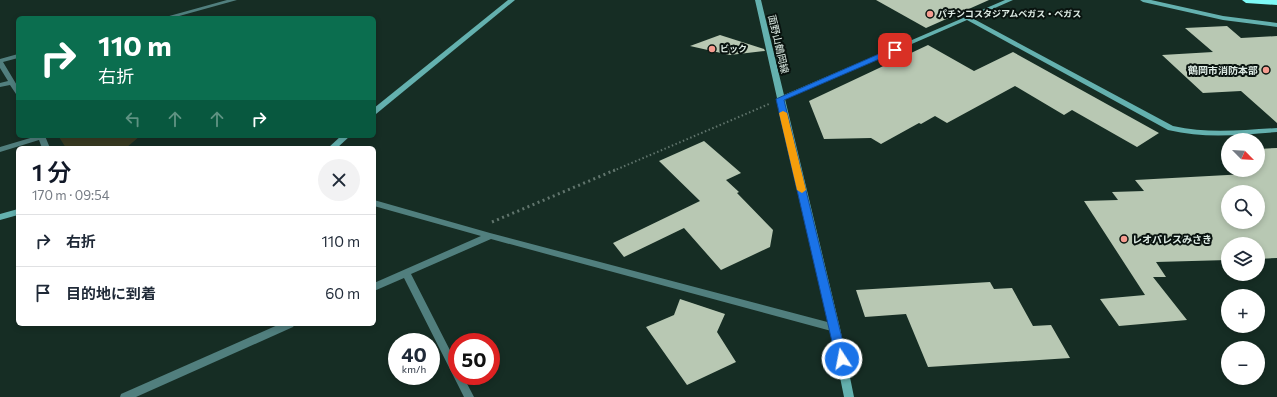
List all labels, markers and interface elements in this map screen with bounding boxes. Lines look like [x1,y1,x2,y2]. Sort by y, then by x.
place label: パチンコスタジアムベガス・ベガス [938,8,1081,19]
marker: パチンコスタジアムベガス・ベガス [925,9,935,19]
street label: 面野山鶴岡線 [766,13,792,75]
text: 110 m [98,28,172,62]
icon: right [32,32,84,84]
pin [878,33,912,67]
icon: arrive [884,39,906,61]
place label: ビック [720,43,747,54]
marker: ビック [707,44,717,54]
place label: 鶴岡市消防本部 [1187,64,1258,76]
text: 右折 [98,65,134,87]
marker: 鶴岡市消防本部 [1261,65,1271,75]
icon: left [122,108,144,130]
icon: ahead [164,108,186,130]
icon: ahead [206,108,228,130]
icon: right [248,108,270,130]
north arrow [1221,133,1265,177]
map controls [1221,133,1265,385]
text: 1 分 [32,157,71,186]
button: close [318,159,360,201]
button: search [1221,185,1265,229]
text: 170 m · 09:54 [32,187,109,203]
icon: right [32,230,54,252]
text: 右折 [66,232,96,250]
text: 110 m [321,232,360,250]
place label: レオパレスみさき [1132,233,1212,245]
marker: レオパレスみさき [1119,234,1129,244]
button: layers [1221,237,1265,281]
icon: arrive [32,282,54,304]
text: 目的地に到着 [66,284,156,302]
text: 60 m [325,284,360,302]
button: + [1221,289,1265,333]
speed limit sign: 50 [448,333,500,385]
position arrow [821,338,863,380]
button: − [1221,341,1265,385]
text: 40 [401,342,427,366]
text: km/h [402,363,426,375]

